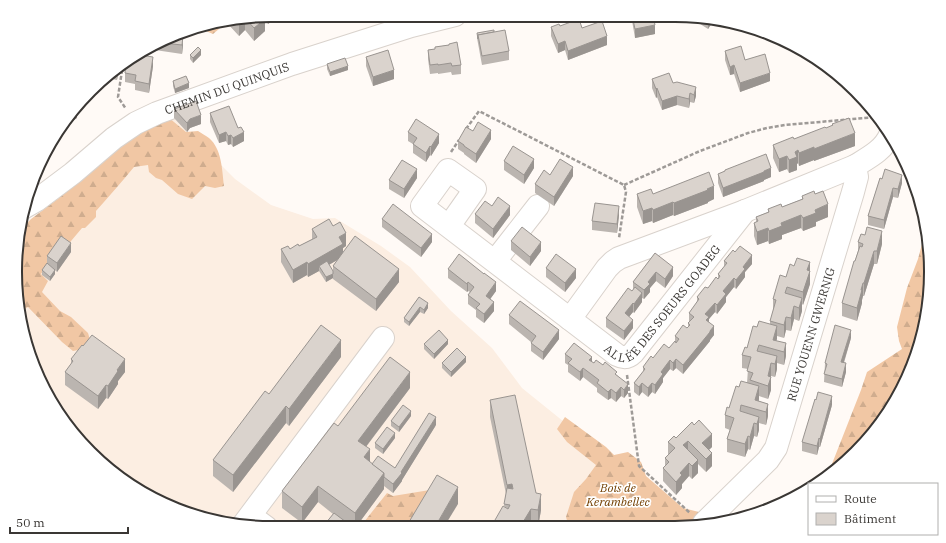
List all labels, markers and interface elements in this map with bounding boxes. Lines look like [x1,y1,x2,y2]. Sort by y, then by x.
street label: CHEMIN DU QUINQUIS [162,58,291,117]
street label: ALLÉE DES SOEURS GOADEG [602,241,723,365]
street label: RUE YOUENN GWERNIG [783,265,838,403]
park label: Bois de Kerambellec [585,480,650,509]
legend [808,483,938,535]
text: Route [844,491,877,506]
scale bar [10,509,128,535]
text: Bâtiment [844,511,896,526]
text: 50 m [16,515,45,530]

